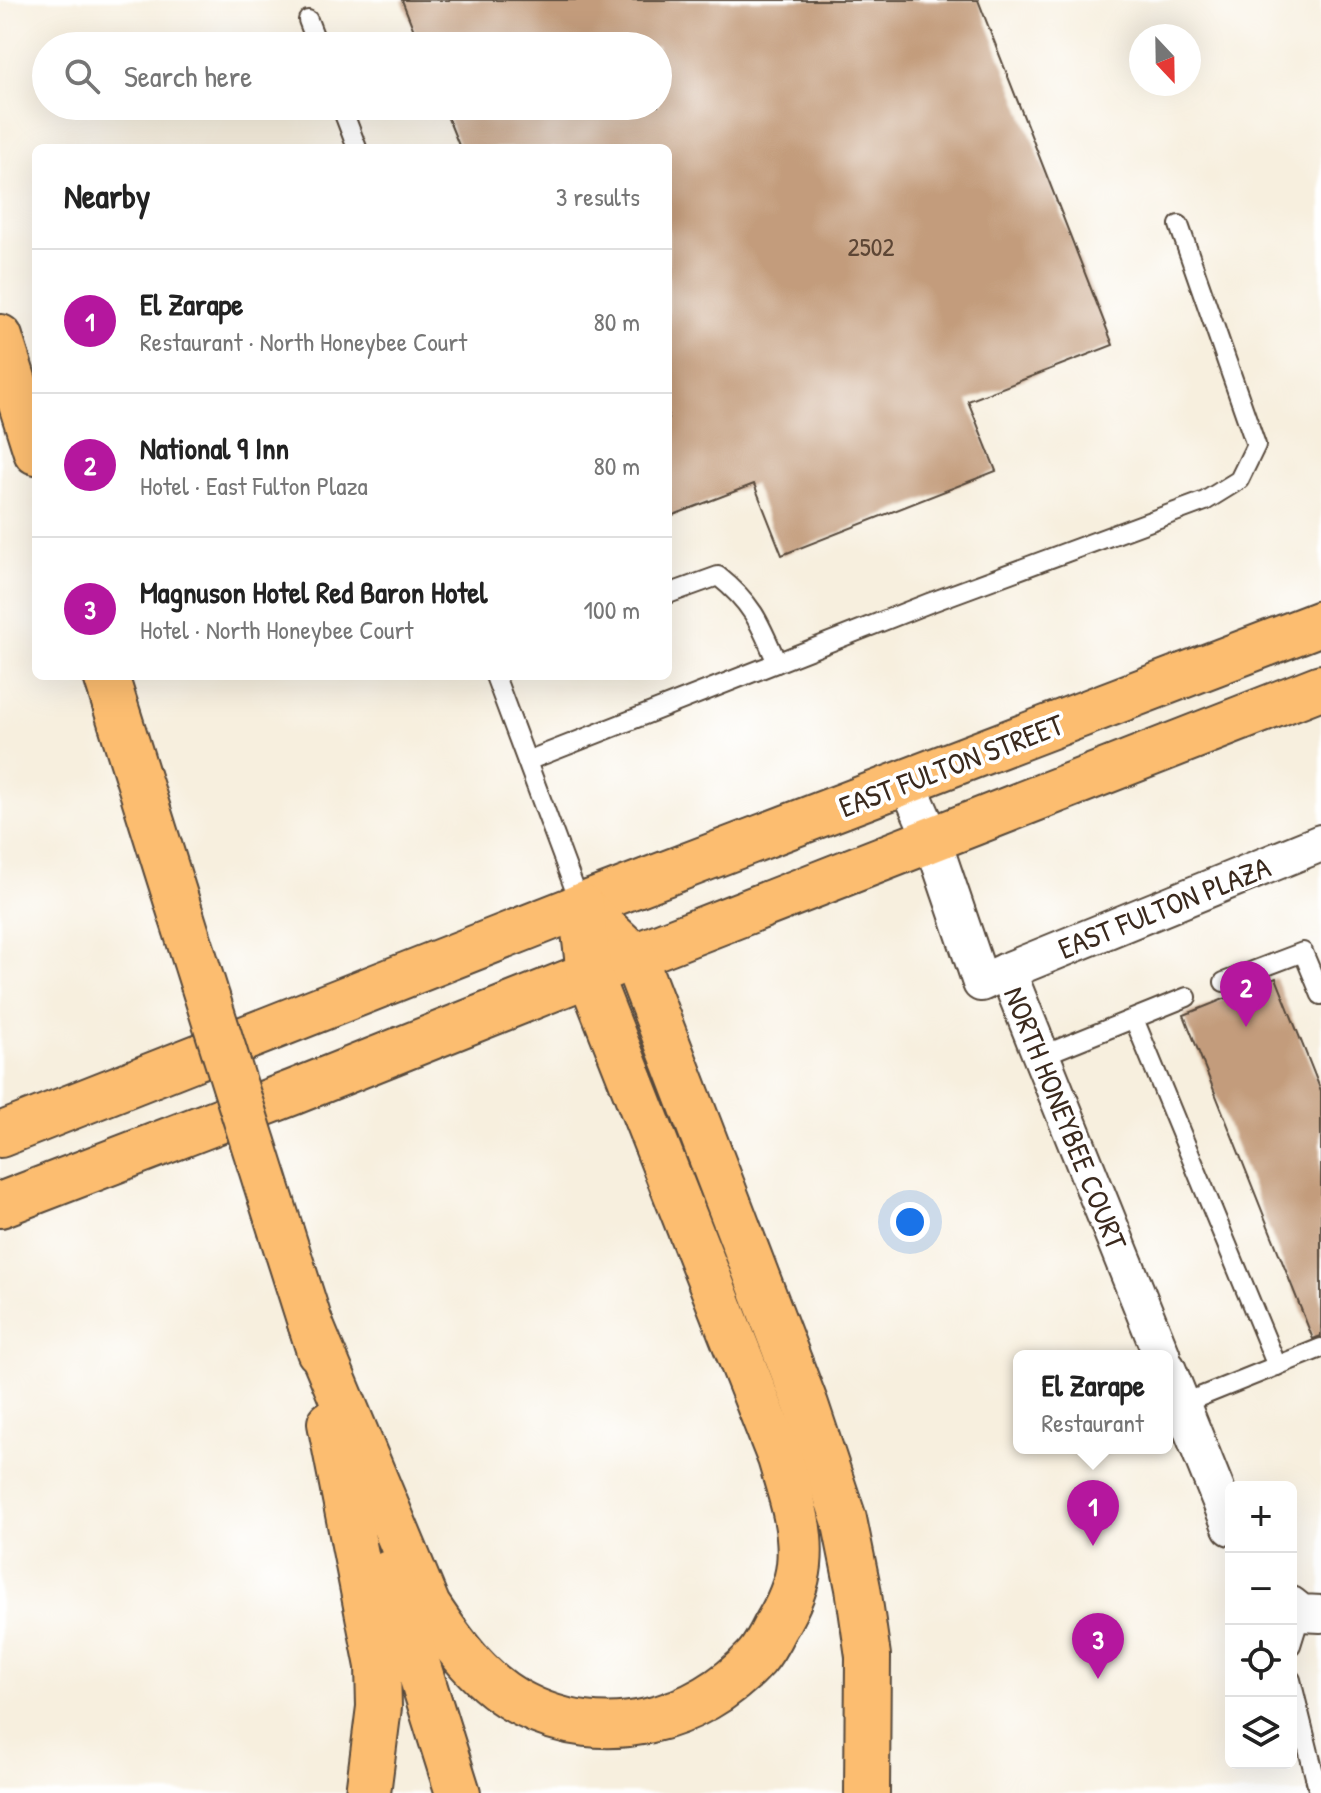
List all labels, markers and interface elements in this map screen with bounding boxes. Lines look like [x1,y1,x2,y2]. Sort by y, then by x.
north arrow [1129,24,1201,96]
search box [32,32,672,120]
icon: search [60,54,104,98]
text: Search here [124,56,252,96]
text: Nearby [64,173,150,219]
text: 3 results [556,179,640,214]
house number: 2502 [848,229,894,264]
text: El Zarape [140,284,243,324]
text: 1 [85,304,95,339]
text: 80 m [593,304,640,339]
text: Restaurant · North Honeybee Court [140,324,467,359]
text: National 9 Inn [140,428,289,468]
text: 2 [84,448,96,483]
text: 80 m [593,448,640,483]
text: Hotel · East Fulton Plaza [140,468,368,503]
text: Magnuson Hotel Red Baron Hotel [140,572,488,612]
text: 3 [84,592,96,627]
text: 100 m [584,592,640,627]
text: Hotel · North Honeybee Court [140,612,413,647]
street label: EAST FULTON STREET [833,704,1070,826]
street label: EAST FULTON PLAZA [1052,846,1276,968]
pin: 2 [1220,961,1272,1027]
street label: NORTH HONEYBEE COURT [995,981,1137,1256]
your location [890,1202,930,1242]
popup [1013,1350,1173,1454]
text: El Zarape [1041,1365,1145,1405]
text: Restaurant [1041,1405,1144,1440]
pin: 1 [1067,1480,1119,1546]
map controls [1225,1481,1297,1769]
button: + [1225,1481,1297,1553]
button: − [1225,1553,1297,1625]
pin: 3 [1072,1613,1124,1679]
button: locate [1225,1625,1297,1697]
button: layers [1225,1697,1297,1769]

